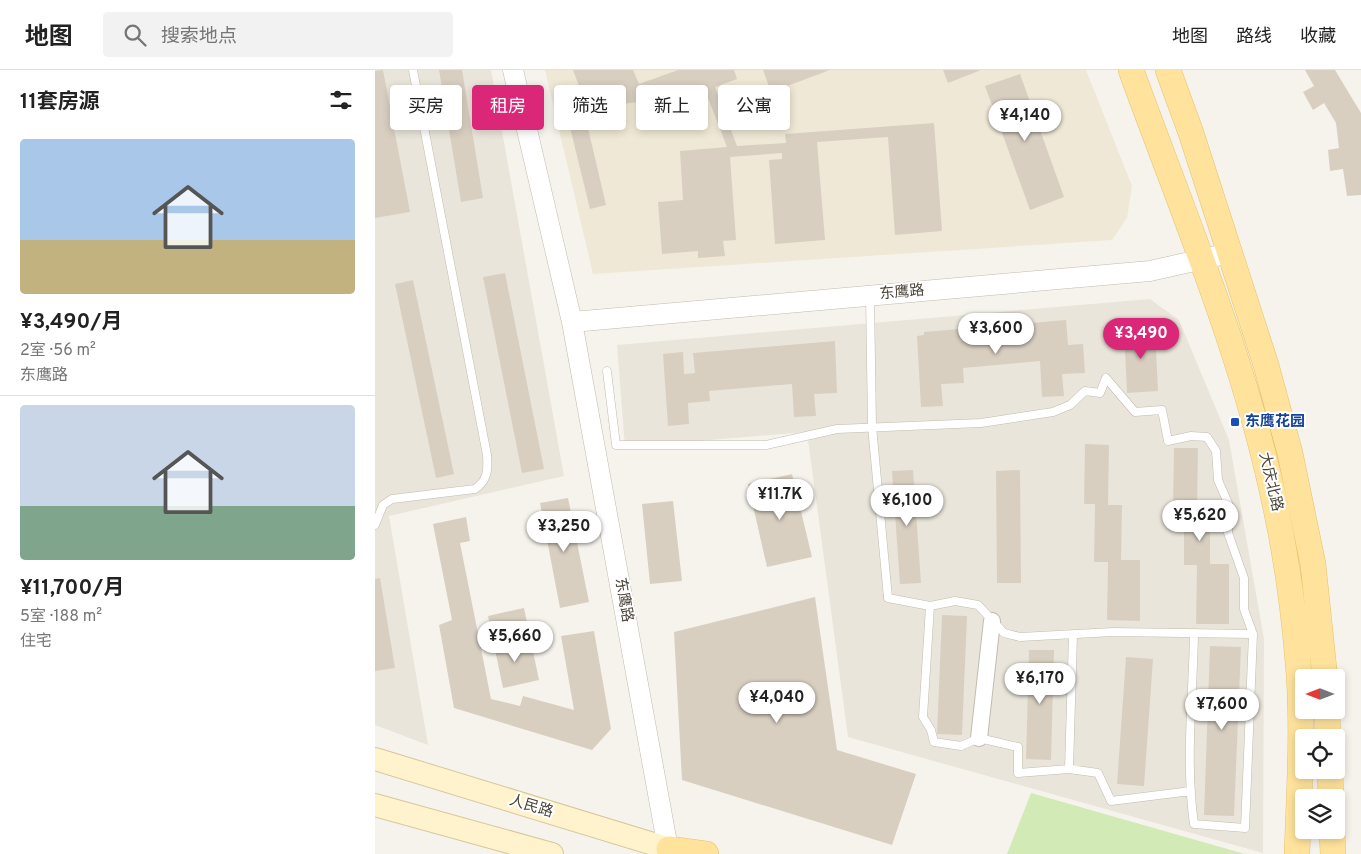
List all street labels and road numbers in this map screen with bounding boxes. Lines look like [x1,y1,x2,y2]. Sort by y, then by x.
street label: 东鹰路 [879,282,925,304]
street label: 大庆北路 [1254,450,1287,513]
street label: 东鹰路 [610,576,636,624]
street label: 人民路 [507,791,555,823]

